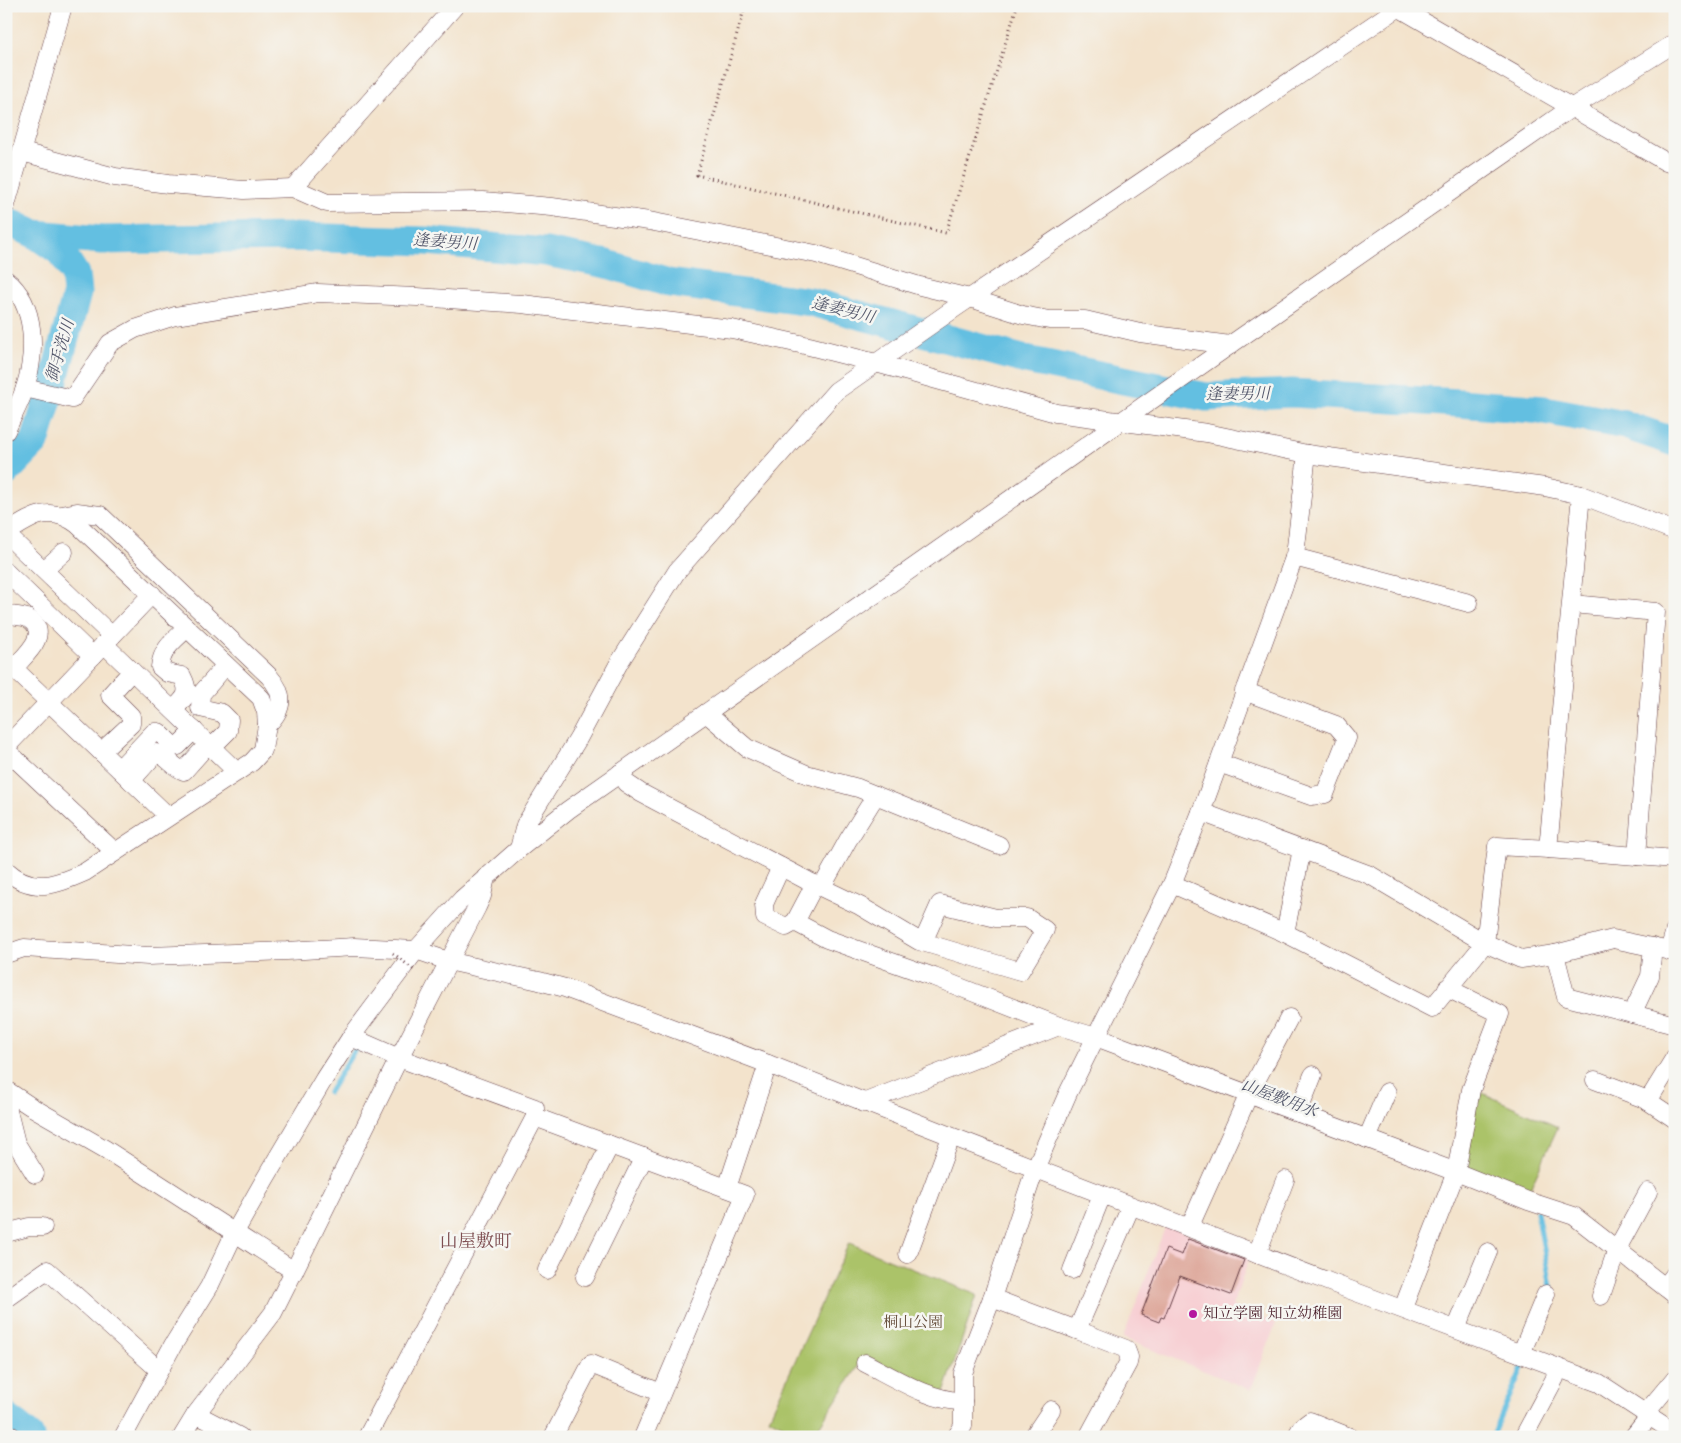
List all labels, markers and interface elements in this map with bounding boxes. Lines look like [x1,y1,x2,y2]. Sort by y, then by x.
water label: 逢妻男川 [413,231,480,253]
water label: 逢妻男川 [810,294,878,327]
water label: 御手洗川 [43,316,78,384]
water label: 逢妻男川 [1206,384,1272,404]
water label: 山屋敷用水 [1239,1075,1322,1122]
district label: 山屋敷町 [440,1231,512,1251]
place label: 知立学園 知立幼稚園 [1203,1305,1342,1322]
marker: 知立学園 知立幼稚園 [1187,1308,1199,1320]
park label: 桐山公園 [883,1314,943,1331]

